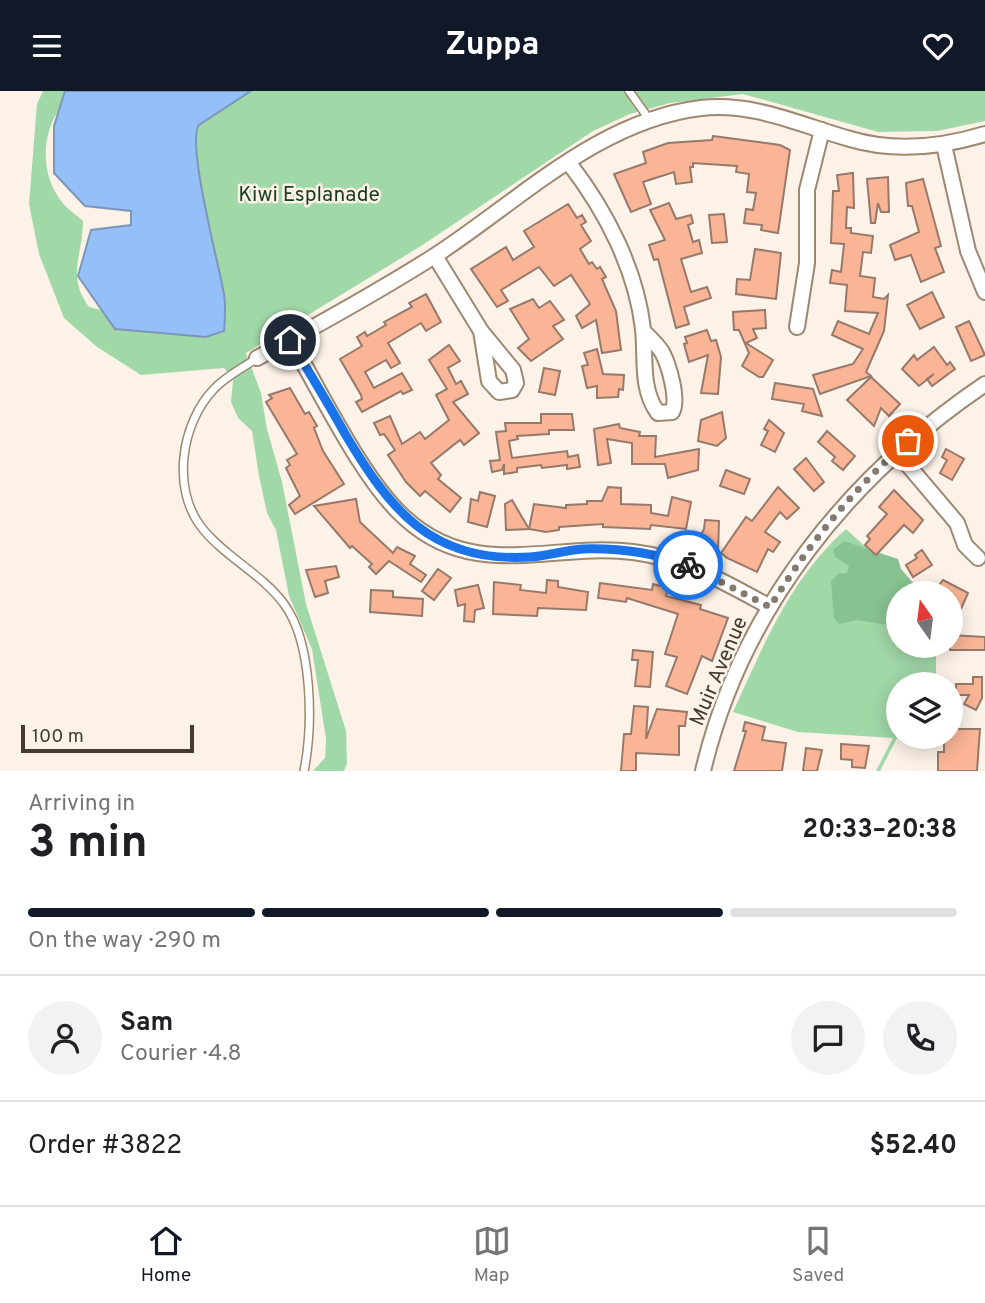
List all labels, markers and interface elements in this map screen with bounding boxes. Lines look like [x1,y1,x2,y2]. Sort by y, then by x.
text: Zuppa [446,26,539,66]
icon: menu [28,27,66,65]
icon: heart [919,27,957,65]
park label: Kiwi Esplanade [238,182,380,209]
pin [260,310,320,370]
icon: home [271,321,309,359]
pin [878,411,938,471]
icon: bag [889,422,927,460]
courier [653,530,723,600]
icon: bike [669,546,707,584]
north arrow [886,581,962,658]
map controls [886,581,963,749]
street label: Muir Avenue [684,613,755,730]
button: layers [886,672,963,749]
scale bar [21,722,194,754]
text: 100 m [32,725,84,749]
text: Arriving in [28,790,135,819]
text: 20:33–20:38 [802,814,957,847]
text: 3 min [28,815,148,874]
text: On the way · 290 m [28,927,221,956]
button: person [28,1001,102,1075]
button: chat [791,1001,865,1075]
button: phone [883,1001,957,1075]
text: Sam [120,1007,173,1040]
text: Courier · 4.8 [120,1040,241,1069]
text: Order #3822 [28,1130,182,1163]
text: $52.40 [869,1130,957,1163]
tab: Home [141,1222,191,1288]
tab: Map [473,1222,511,1288]
tab: Saved [792,1222,844,1288]

